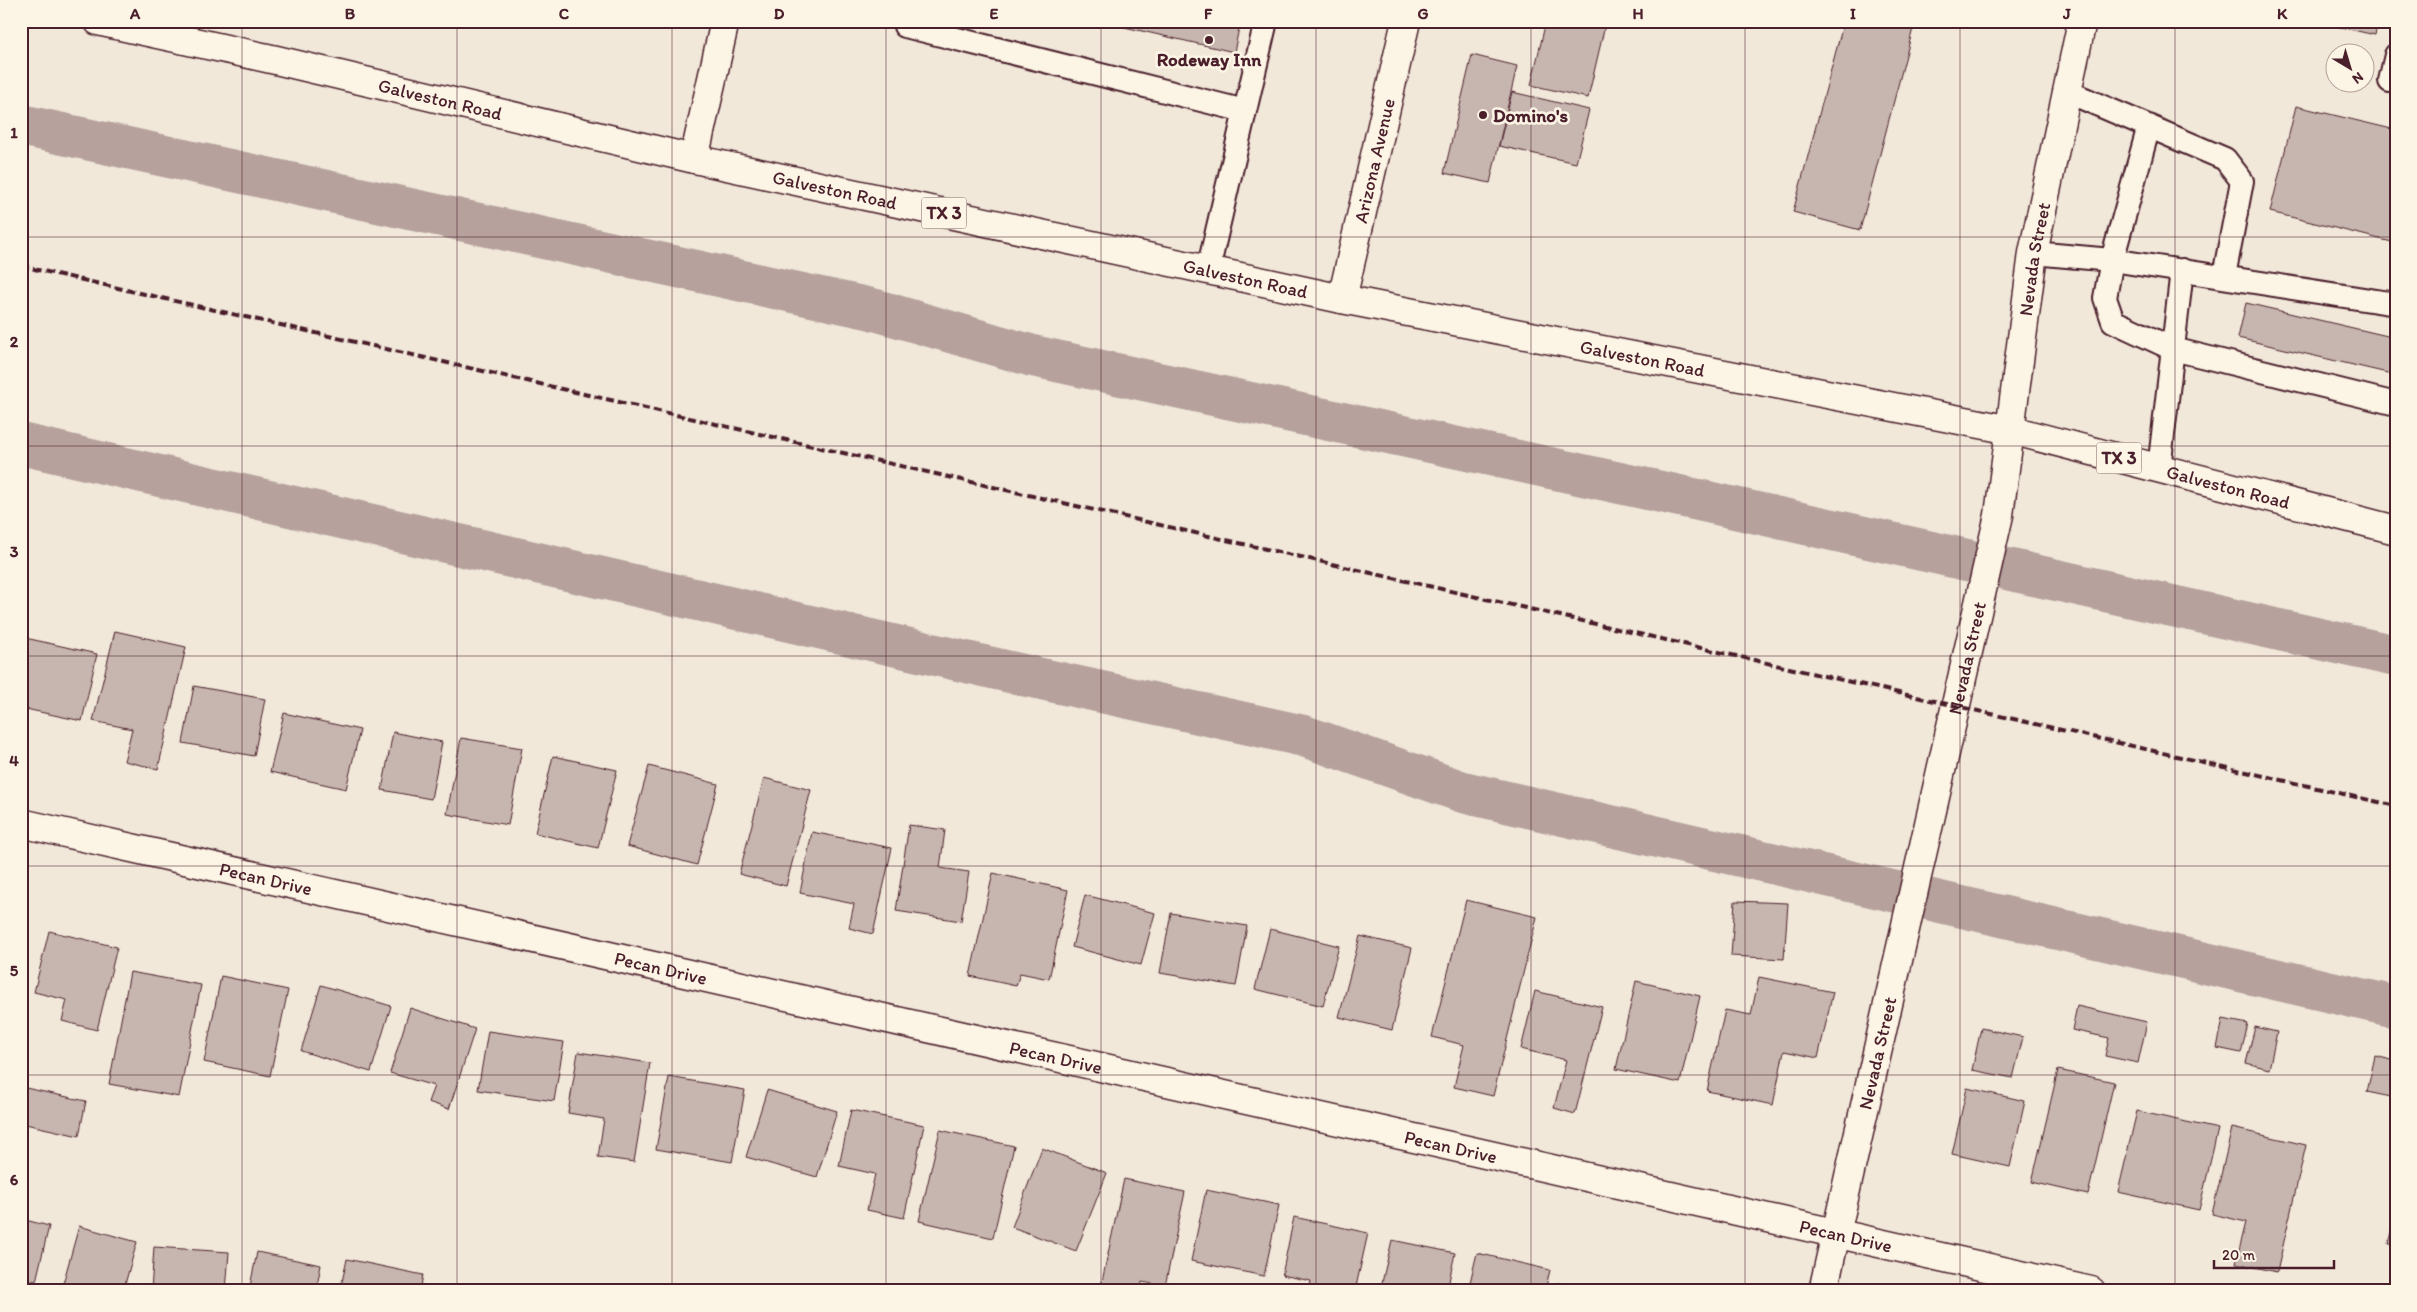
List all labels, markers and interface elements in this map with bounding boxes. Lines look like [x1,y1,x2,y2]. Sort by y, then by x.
text: A [129,4,141,23]
text: B [345,4,356,23]
text: C [559,4,570,23]
text: D [774,4,785,23]
text: E [990,4,999,23]
text: F [1204,4,1213,23]
text: G [1417,4,1429,23]
text: H [1632,4,1644,23]
text: I [1850,4,1856,23]
text: J [2062,4,2071,23]
text: K [2277,4,2288,23]
marker: Rodeway Inn [1203,34,1215,46]
north arrow [2324,42,2374,92]
place label: Rodeway Inn [1157,48,1262,71]
text: N [2349,68,2367,87]
street label: Galveston Road [376,74,505,125]
street label: Arizona Avenue [1349,96,1400,225]
place label: Domino's [1493,104,1568,127]
marker: Domino's [1477,109,1489,121]
text: 1 [10,123,18,142]
street label: Galveston Road [770,165,900,215]
road number: TX 3 [922,198,966,228]
street label: Nevada Street [2014,200,2055,317]
street label: Galveston Road [1181,254,1310,303]
text: 2 [10,332,19,351]
street label: Galveston Road [1578,335,1708,382]
road number: TX 3 [2096,442,2142,473]
street label: Galveston Road [2164,460,2293,514]
text: 3 [10,542,19,561]
street label: Nevada Street [1943,600,1991,717]
text: 4 [9,751,19,770]
street label: Pecan Drive [217,857,314,900]
street label: Pecan Drive [612,947,709,990]
text: 5 [10,961,19,980]
street label: Nevada Street [1854,995,1901,1112]
street label: Pecan Drive [1007,1036,1104,1079]
street label: Pecan Drive [1402,1125,1499,1168]
text: 6 [10,1170,19,1189]
street label: Pecan Drive [1797,1214,1894,1258]
scale bar [2214,1237,2334,1269]
text: 20 m [2222,1246,2256,1264]

